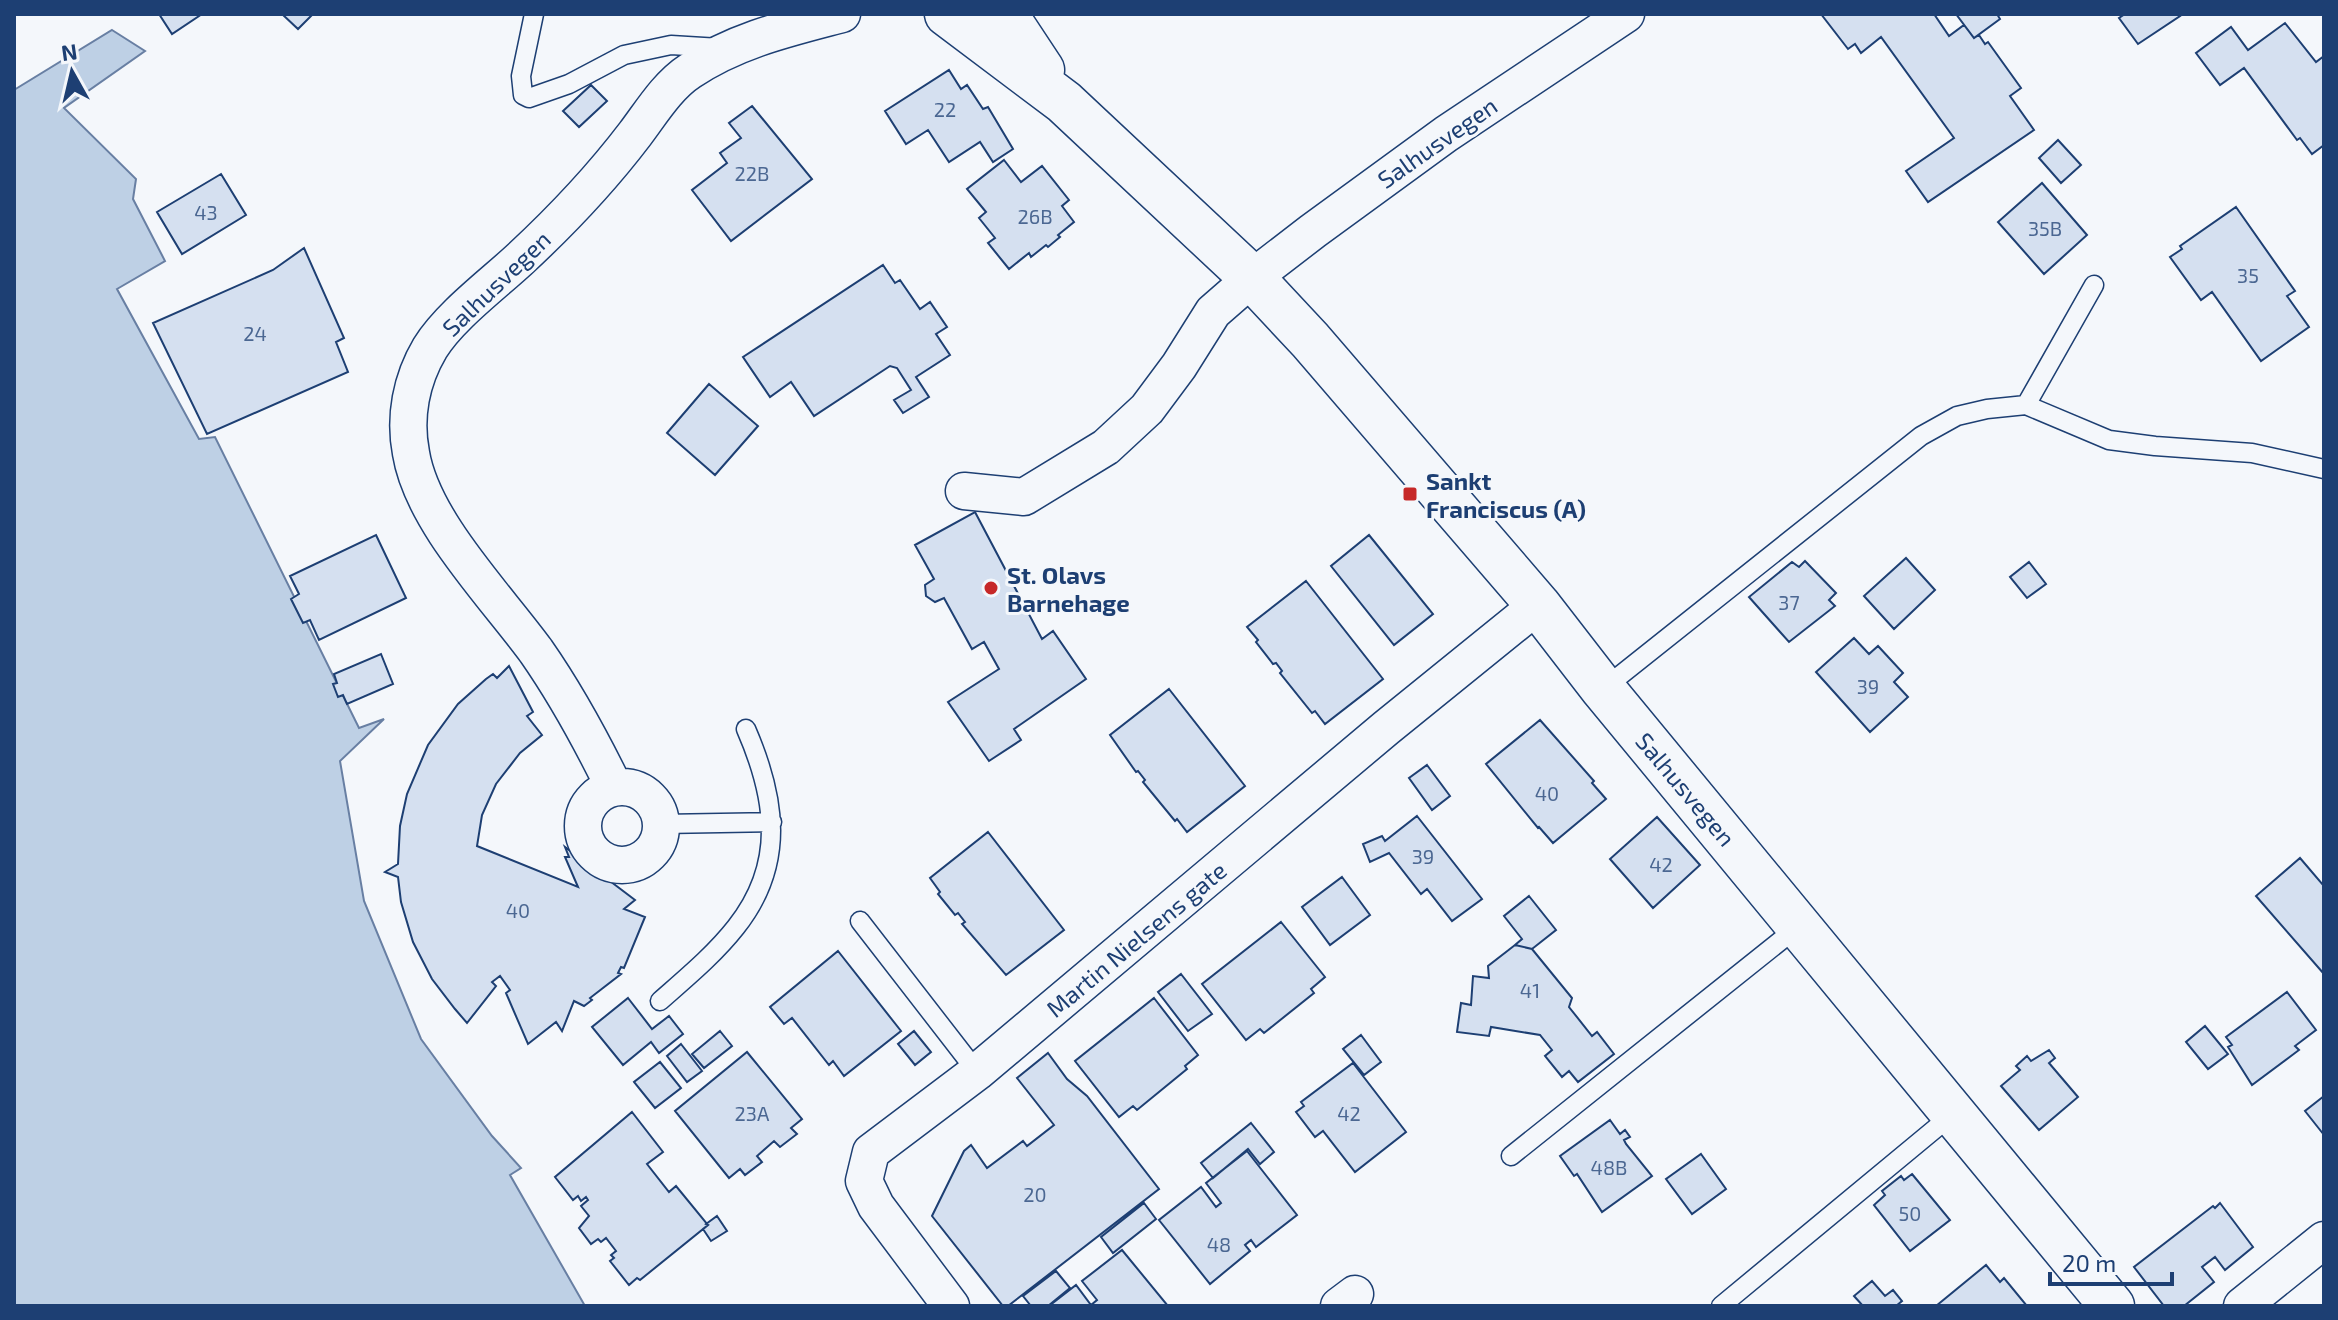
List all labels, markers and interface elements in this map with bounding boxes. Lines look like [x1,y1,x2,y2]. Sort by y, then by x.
north arrow [32,32,112,112]
text: N [59,37,79,65]
street label: Salhusvegen [1372,90,1502,194]
house number: 22 [934,97,956,121]
house number: 22B [735,161,769,185]
house number: 43 [194,200,218,224]
house number: 26B [1017,204,1053,228]
house number: 35B [2028,216,2062,240]
street label: Salhusvegen [436,224,556,342]
house number: 35 [2237,263,2259,287]
house number: 24 [243,321,267,345]
place label: Sankt Franciscus (A) [1426,466,1586,523]
marker: Sankt Franciscus (A) [1401,485,1419,503]
place label: St. Olavs Barnehage [1007,560,1130,617]
marker: St. Olavs Barnehage [982,579,1000,597]
house number: 37 [1778,590,1800,614]
house number: 39 [1857,674,1879,698]
street label: Salhusvegen [1630,726,1742,852]
house number: 40 [1535,781,1559,805]
house number: 39 [1412,844,1434,868]
house number: 42 [1649,852,1673,876]
street label: Martin Nielsens gate [1040,855,1232,1023]
house number: 40 [506,898,530,922]
house number: 41 [1520,978,1540,1002]
house number: 23A [735,1101,770,1125]
house number: 42 [1337,1101,1361,1125]
house number: 48B [1591,1155,1627,1179]
house number: 20 [1023,1182,1047,1206]
house number: 50 [1899,1201,1921,1225]
house number: 48 [1207,1232,1231,1256]
scale bar [2050,1236,2172,1286]
text: 20 m [2062,1248,2116,1277]

